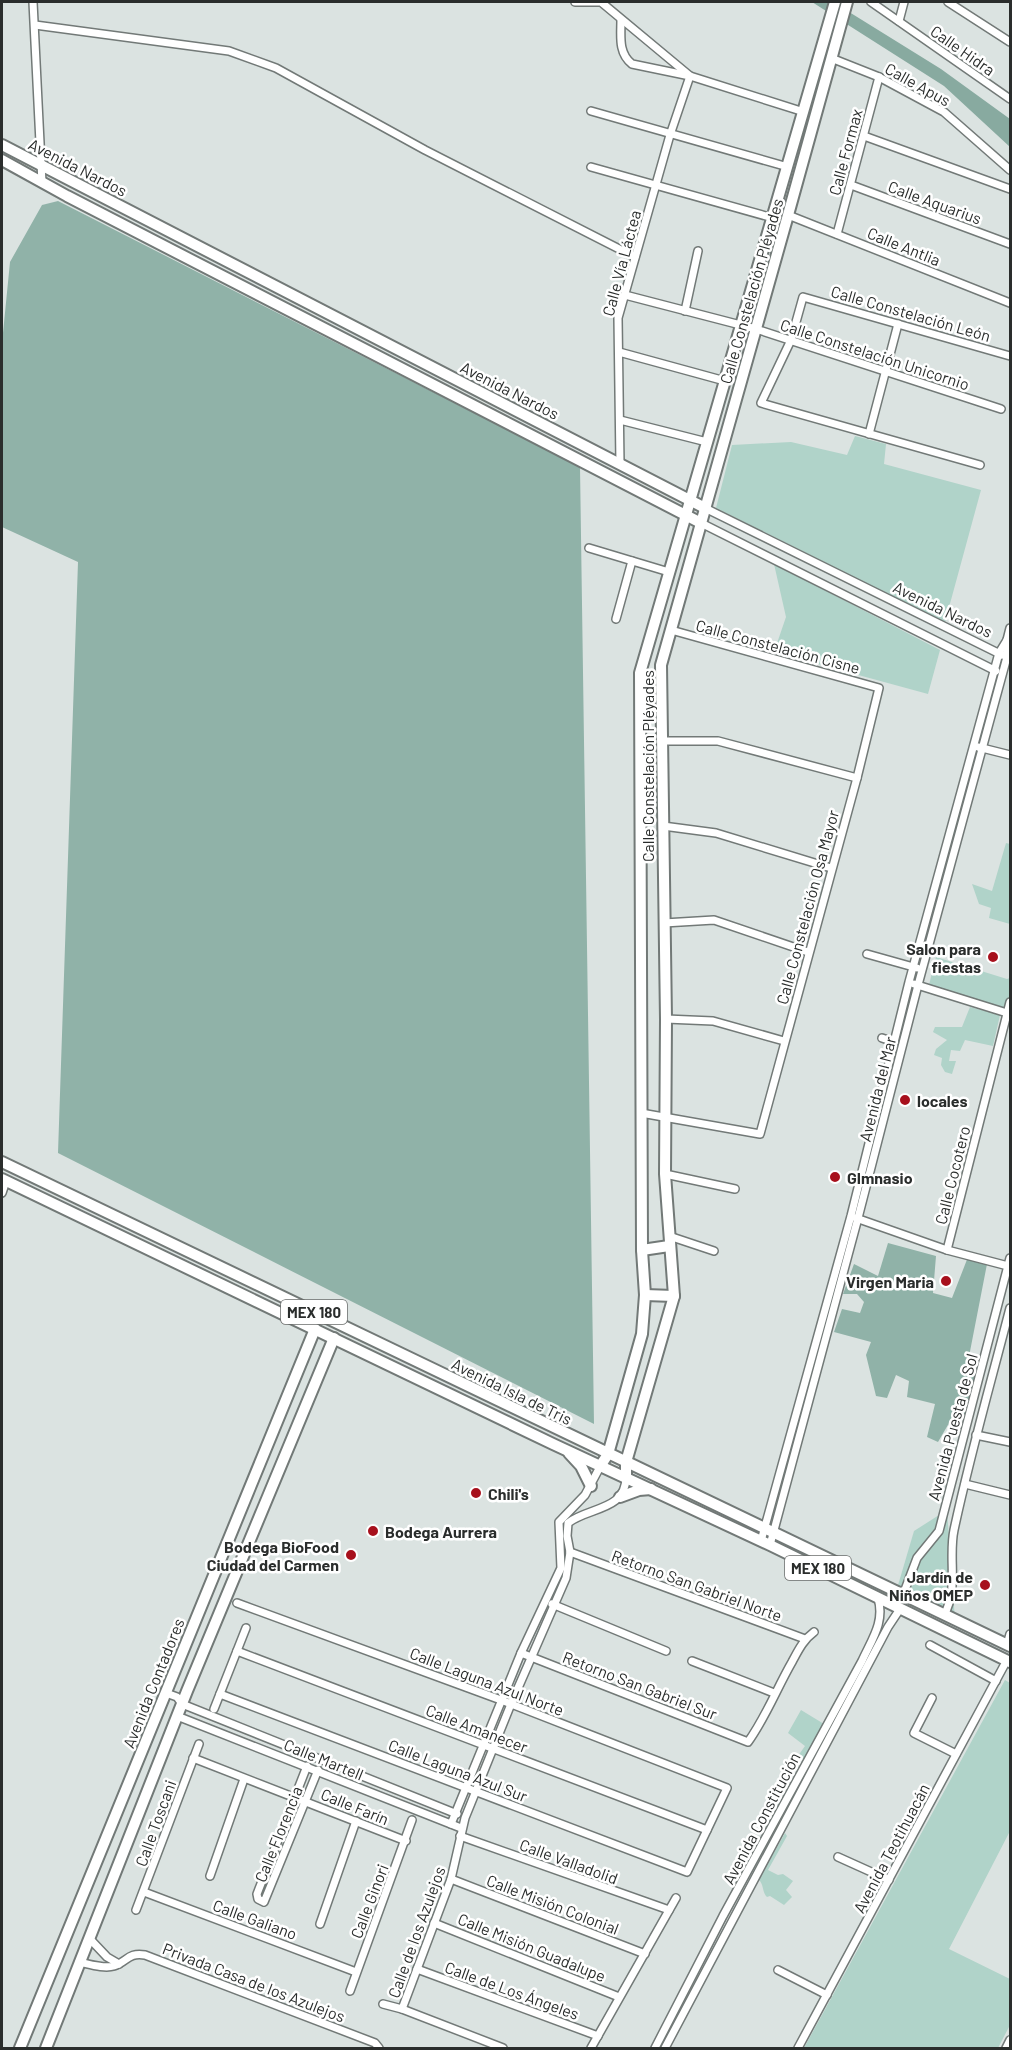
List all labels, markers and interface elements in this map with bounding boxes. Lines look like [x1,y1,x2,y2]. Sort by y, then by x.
street label: Calle Hidra [927,21,999,79]
street label: Calle Apus [882,58,954,110]
street label: Calle Formax [824,106,866,197]
street label: Avenida Nardos [26,134,130,200]
street label: Calle Aquarius [886,176,984,228]
street label: Calle Constelación Pléyades [715,196,787,386]
street label: Calle Vía Láctea [598,208,644,318]
street label: Calle Antlia [865,223,943,269]
street label: Calle Constelación León [829,281,993,345]
street label: Calle Constelación Unicornio [778,314,972,394]
street label: Avenida Nardos [458,357,562,423]
street label: Avenida Nardos [890,577,996,641]
street label: Calle Constelación Cisne [694,615,862,677]
street label: Calle Constelación Pléyades [638,670,657,862]
street label: Calle Constelación Osa Mayor [772,808,842,1006]
place label: Salon para fiestas [906,939,981,976]
marker: Salon para fiestas [986,950,1000,964]
street label: Avenida del Mar [855,1034,899,1143]
place label: locales [917,1091,967,1110]
marker: locales [898,1093,912,1107]
street label: Calle Cocotero [931,1124,973,1226]
place label: GImnasio [847,1168,913,1187]
marker: GImnasio [828,1170,842,1184]
place label: Virgen Maria [846,1272,934,1291]
marker: Virgen Maria [939,1274,953,1288]
road number: MEX 180 [281,1300,347,1324]
street label: Avenida Puesta de Sol [923,1351,981,1503]
street label: Avenida Isla de Tris [449,1354,575,1428]
place label: Chili's [488,1484,529,1503]
marker: Chili's [469,1486,483,1500]
place label: Bodega Aurrera [385,1522,497,1541]
marker: Bodega Aurrera [366,1524,380,1538]
place label: Bodega BioFood Ciudad del Carmen [207,1537,339,1574]
street label: Retorno San Gabriel Norte [609,1545,785,1625]
marker: Bodega BioFood Ciudad del Carmen [344,1548,358,1562]
road number: MEX 180 [785,1556,851,1580]
place label: Jardín de Niños OMEP [889,1567,973,1604]
marker: Jardín de Niños OMEP [978,1578,992,1592]
street label: Avenida Contadores [118,1615,188,1751]
street label: Calle Laguna Azul Norte [407,1643,567,1719]
street label: Retorno San Gabriel Sur [560,1647,720,1723]
street label: Calle Amanecer [423,1700,531,1756]
street label: Calle Martell [281,1734,367,1784]
street label: Calle Laguna Azul Sur [386,1735,530,1805]
street label: Avenida Constitución [718,1749,804,1887]
street label: Calle Toscani [131,1777,179,1869]
street label: Avenida Teotihuacán [849,1780,933,1916]
street label: Calle Florencia [250,1783,306,1885]
street label: Calle Farín [318,1784,392,1828]
street label: Calle Valladolid [517,1834,621,1888]
street label: Calle Ginori [346,1861,392,1941]
street label: Calle de los Azulejos [383,1864,449,2000]
street label: Calle Misión Colonial [484,1870,622,1938]
street label: Calle Galiano [210,1895,300,1943]
street label: Calle Misión Guadalupe [455,1909,609,1985]
street label: Privada Casa de los Azulejos [160,1938,348,2026]
street label: Calle de Los Ángeles [442,1957,582,2023]

